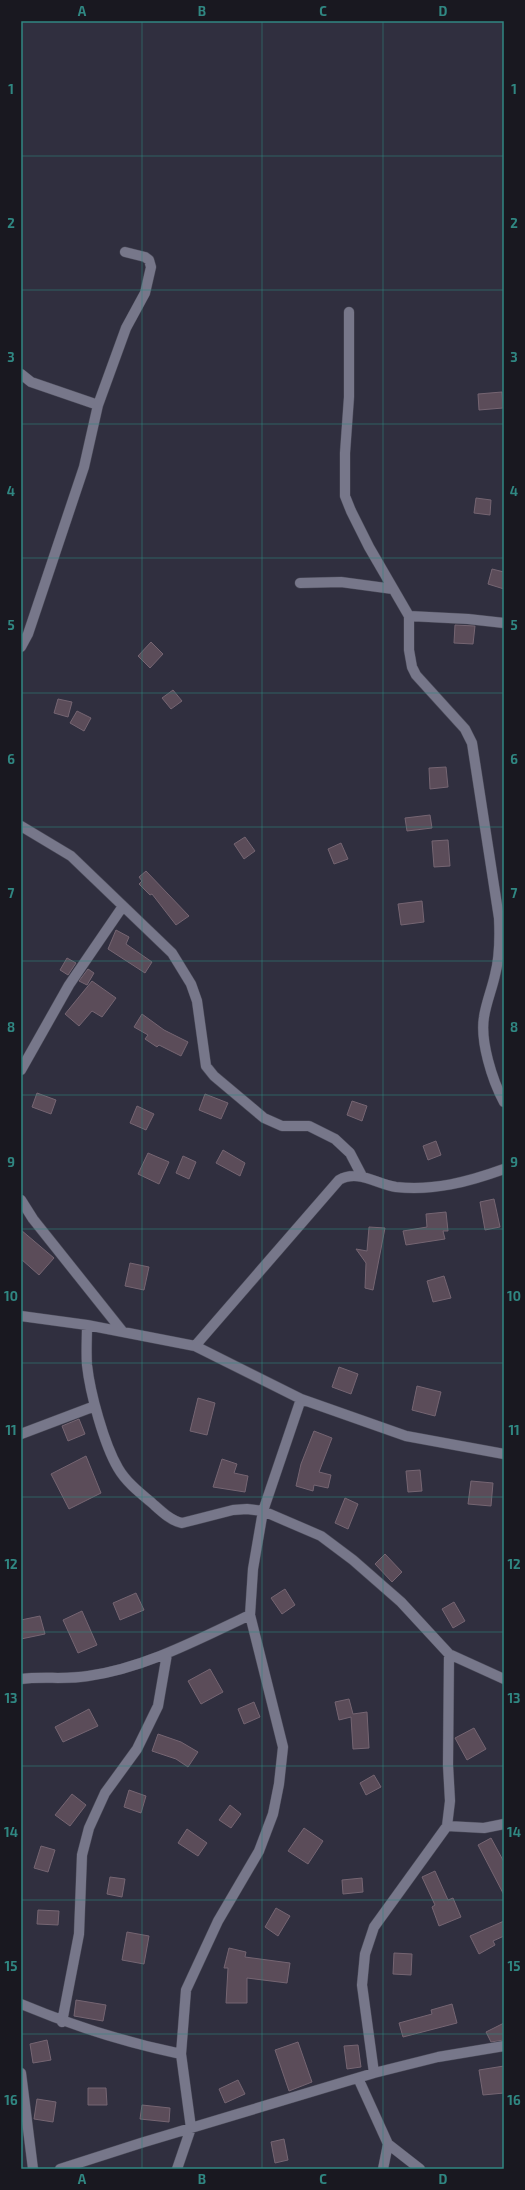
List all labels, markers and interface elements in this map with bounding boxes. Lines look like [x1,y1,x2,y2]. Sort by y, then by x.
text: A [78,3,87,19]
text: B [198,3,206,19]
text: C [319,3,327,19]
text: D [439,3,448,19]
text: 1 [8,81,14,97]
text: 1 [511,81,517,97]
text: 2 [7,215,15,231]
text: 2 [510,215,518,231]
text: 3 [7,349,15,365]
text: 3 [510,349,518,365]
text: 4 [7,483,15,499]
text: 4 [510,483,518,499]
text: 5 [7,617,15,633]
text: 5 [510,617,518,633]
text: 6 [7,751,15,767]
text: 6 [510,751,518,767]
text: 7 [8,885,15,901]
text: 7 [511,885,518,901]
text: 8 [7,1019,15,1035]
text: 8 [510,1019,518,1035]
text: 9 [7,1154,15,1170]
text: 9 [510,1154,518,1170]
text: 10 [4,1288,18,1304]
text: 10 [507,1288,521,1304]
text: 11 [5,1422,17,1438]
text: 11 [508,1422,520,1438]
text: 12 [4,1556,18,1572]
text: 12 [507,1556,521,1572]
text: 13 [5,1690,18,1706]
text: 13 [508,1690,521,1706]
text: 14 [4,1824,18,1840]
text: 14 [507,1824,521,1840]
text: 15 [5,1958,17,1974]
text: 15 [508,1958,520,1974]
text: 16 [4,2092,18,2108]
text: 16 [507,2092,521,2108]
text: A [78,2171,87,2187]
text: B [198,2171,206,2187]
text: C [319,2171,327,2187]
text: D [439,2171,448,2187]

